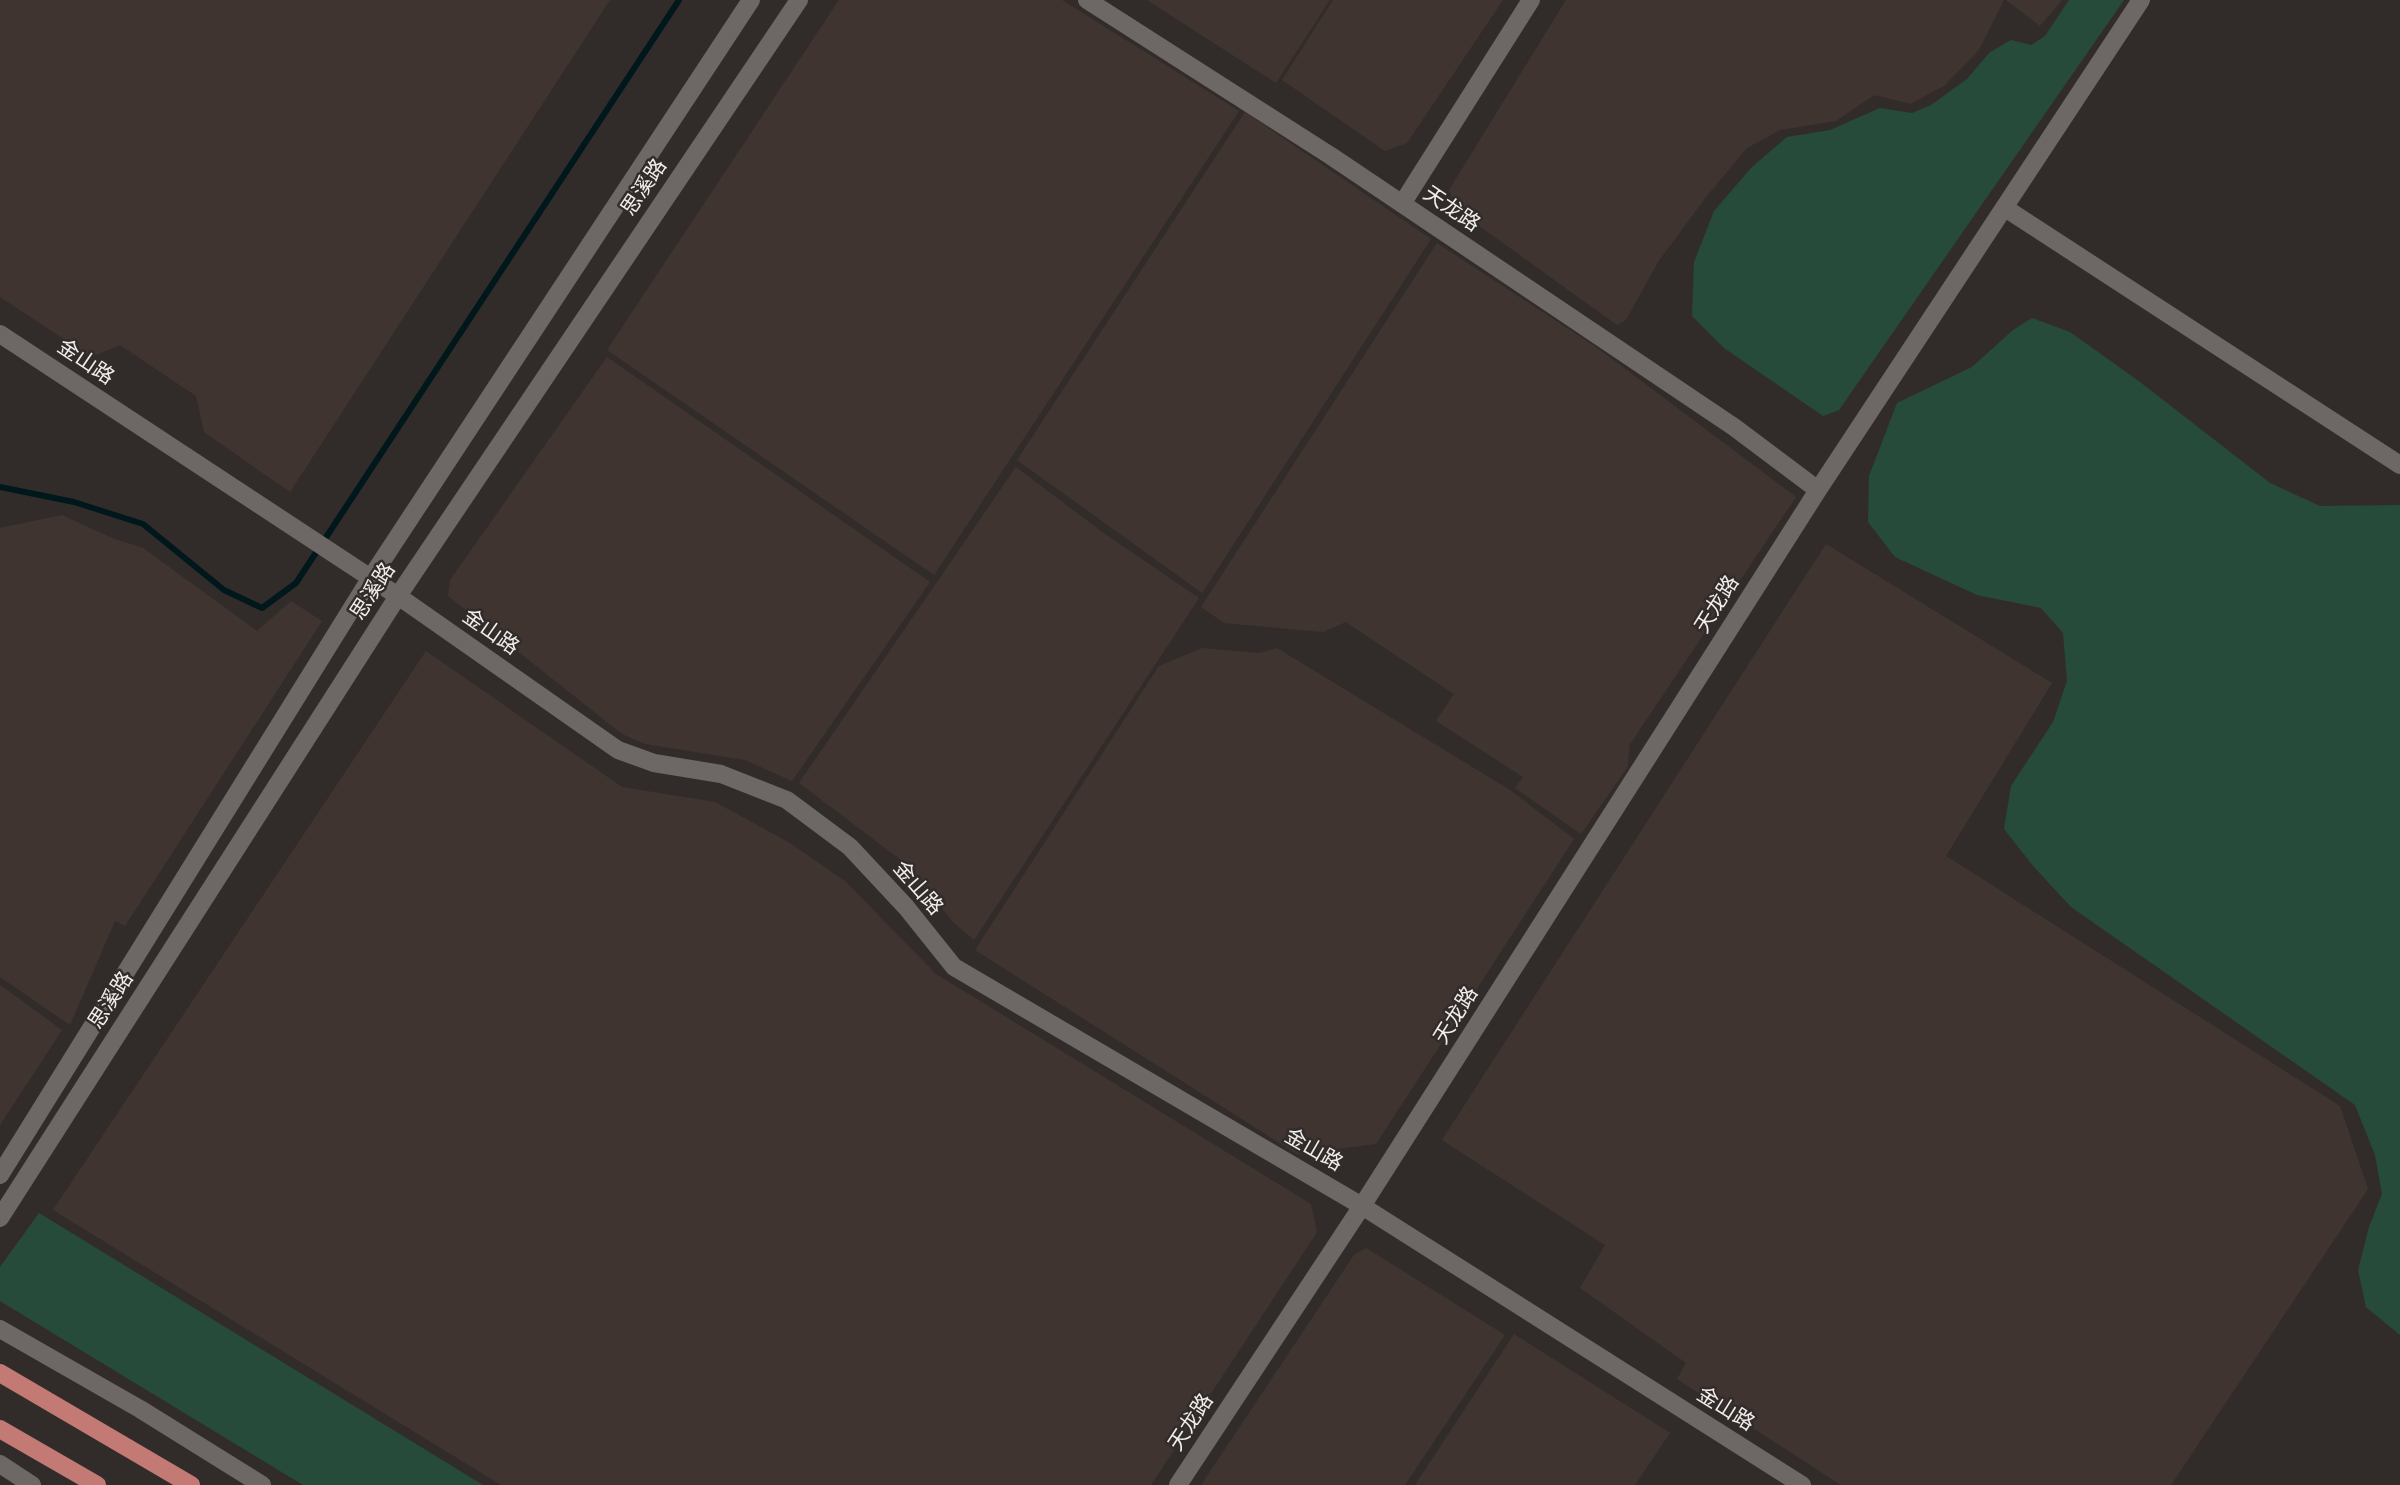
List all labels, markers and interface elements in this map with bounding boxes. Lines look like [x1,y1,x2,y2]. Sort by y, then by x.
street label: 思溪路 [617,155,673,221]
street label: 天龙路 [1418,182,1484,238]
street label: 金山路 [52,335,118,391]
street label: 思溪路 [346,559,402,625]
street label: 天龙路 [1691,572,1745,638]
street label: 金山路 [457,605,523,661]
street label: 金山路 [887,857,947,921]
street label: 思溪路 [84,968,140,1034]
street label: 天龙路 [1430,983,1484,1049]
street label: 金山路 [1279,1124,1347,1178]
street label: 金山路 [1692,1383,1758,1437]
street label: 天龙路 [1164,1390,1220,1456]

